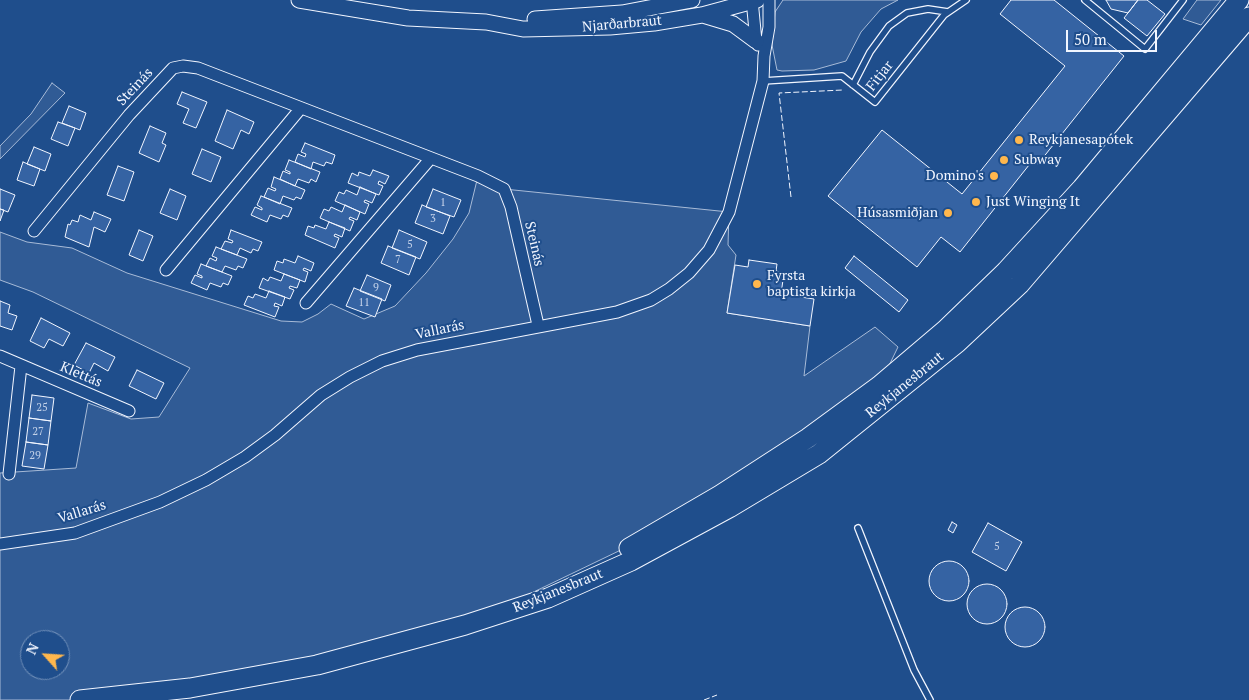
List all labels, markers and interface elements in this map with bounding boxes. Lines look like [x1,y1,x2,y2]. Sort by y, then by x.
street label: Njarðarbraut [581,12,663,36]
scale bar [1069,20,1160,52]
text: 50 m [1074,29,1107,49]
street label: Fitjar [863,58,897,94]
street label: Steinás [113,65,157,109]
place label: Reykjanesapótek [1029,132,1133,148]
marker: Reykjanesapótek [1013,134,1025,146]
place label: Subway [1014,152,1061,168]
marker: Subway [998,154,1010,166]
place label: Domino's [926,168,984,184]
marker: Domino's [988,170,1000,182]
place label: Just Winging It [986,194,1080,210]
house number: 1 [440,196,446,210]
marker: Just Winging It [970,196,982,208]
place label: Húsasmiðjan [857,205,938,221]
marker: Húsasmiðjan [942,207,954,219]
house number: 3 [430,212,436,226]
street label: Steinás [521,220,547,268]
house number: 5 [407,238,413,252]
house number: 7 [395,253,401,267]
place label: Fyrsta baptista kirkja [767,268,856,300]
marker: Fyrsta baptista kirkja [751,278,763,290]
house number: 9 [373,281,379,295]
house number: 11 [358,296,370,310]
street label: Vallarás [414,317,466,343]
street label: Reykjanesbraut [863,348,947,422]
street label: Klettás [58,359,104,391]
house number: 25 [36,401,48,415]
house number: 27 [32,425,44,439]
house number: 29 [29,449,41,463]
street label: Vallarás [56,497,108,527]
house number: 5 [994,540,1000,554]
street label: Reykjanesbraut [511,565,605,617]
north arrow [20,630,70,680]
text: N [21,640,43,658]

